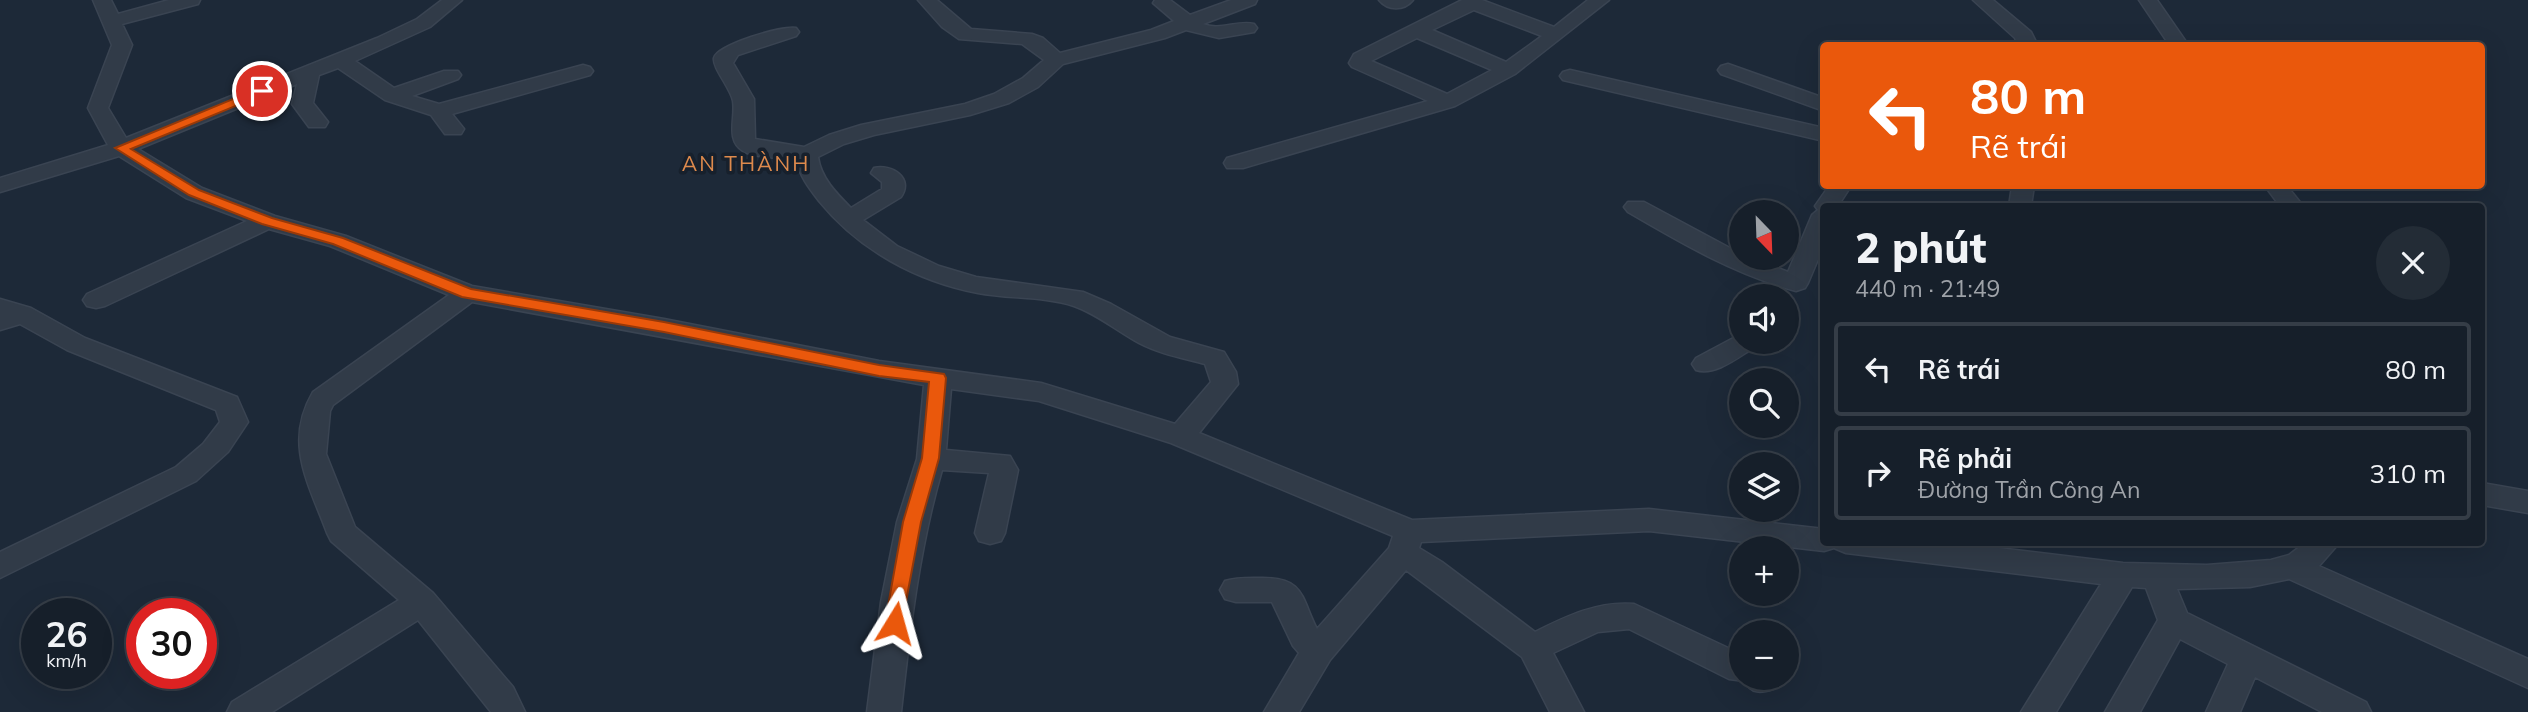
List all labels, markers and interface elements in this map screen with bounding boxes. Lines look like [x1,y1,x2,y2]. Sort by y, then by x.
pin [232,61,292,121]
text: 80 m [1970,65,2086,126]
icon: left [1855,70,1946,161]
icon: arrive [243,72,281,110]
text: Rẽ trái [1970,126,2067,166]
district label: AN THÀNH [682,150,810,176]
north arrow [1729,200,1799,270]
map controls [1729,200,1799,690]
text: 2 phút [1855,221,1986,274]
button: close [2376,226,2450,300]
text: 440 m · 21:49 [1855,274,2000,303]
button: sound [1729,284,1799,354]
icon: left [1859,350,1897,388]
text: Rẽ trái [1918,353,2000,386]
text: 80 m [2385,353,2446,386]
button: search [1729,368,1799,438]
text: Rẽ phải [1918,442,2012,475]
button: layers [1729,452,1799,522]
icon: right [1859,454,1897,492]
text: 310 m [2370,457,2446,490]
text: Đường Trần Công An [1918,475,2141,504]
button: + [1729,536,1799,606]
position arrow [858,586,932,660]
speed limit sign: 30 [126,598,217,689]
text: 26 [45,612,88,656]
button: − [1729,620,1799,690]
text: km/h [46,649,87,672]

